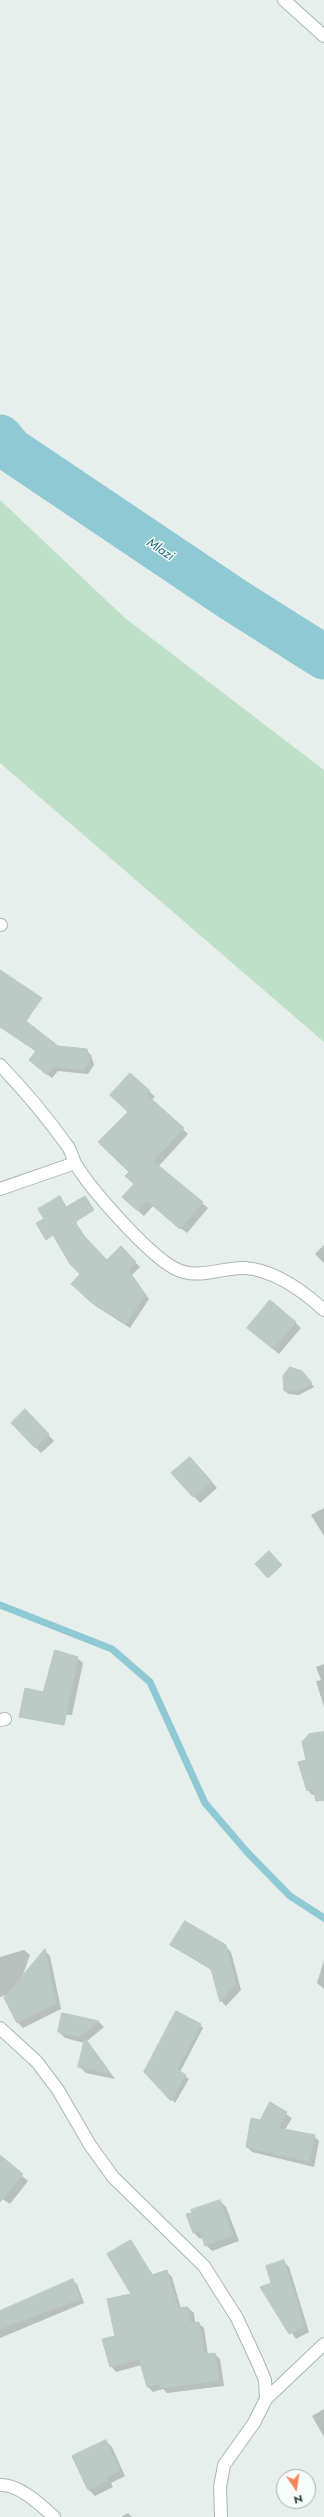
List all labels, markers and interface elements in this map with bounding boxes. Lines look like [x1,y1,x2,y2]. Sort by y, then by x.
water label: Mlazi [143,535,177,565]
north arrow [276,2469,316,2509]
text: N [292,2491,305,2508]

